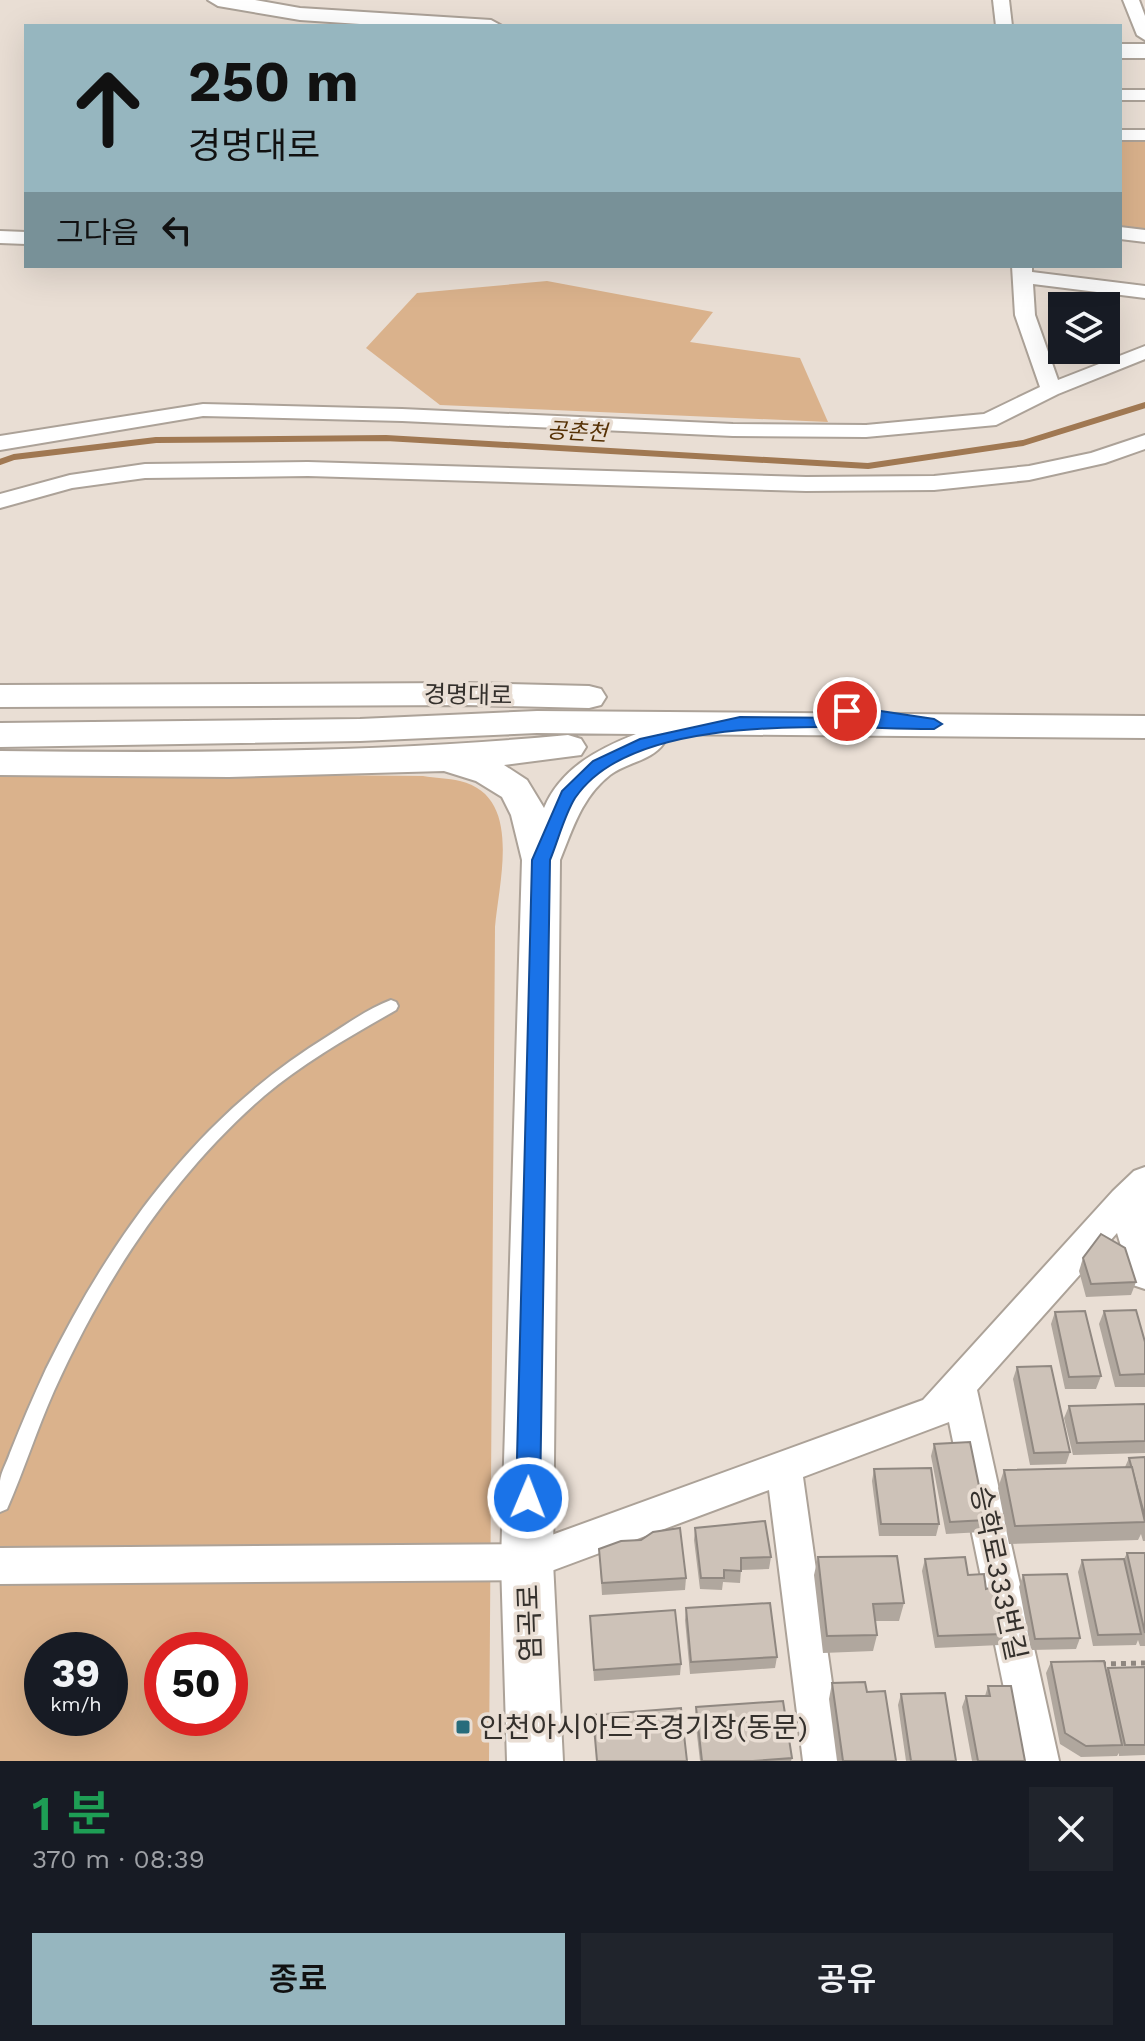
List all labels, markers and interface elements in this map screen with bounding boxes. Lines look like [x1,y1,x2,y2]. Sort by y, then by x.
text: 250 m [188,49,359,115]
icon: ahead [56,56,160,160]
text: 경명대로 [188,125,320,167]
icon: left [155,208,199,252]
text: 그다음 [56,215,139,250]
map controls [1048,292,1120,364]
button: layers [1048,292,1120,364]
water label: 공촌천 [546,417,611,446]
pin [813,677,881,745]
street label: 경명대로 [424,680,512,710]
icon: arrive [825,689,869,733]
position arrow [486,1456,570,1540]
street label: 승학로333번길 [964,1483,1033,1663]
street label: 염곡로 [512,1584,547,1662]
speed limit sign: 50 [144,1632,248,1736]
text: 39 [52,1650,100,1697]
text: km/h [50,1692,102,1716]
place label: 인천아시아드주경기장(동문) [479,1711,808,1744]
marker: 인천아시아드주경기장(동문) [454,1718,472,1736]
text: 1 분 [32,1785,111,1842]
button: close [1029,1787,1113,1871]
text: 370 m · 08:39 [32,1844,205,1874]
button: 종료 [32,1933,565,2025]
button: 공유 [581,1933,1113,2025]

